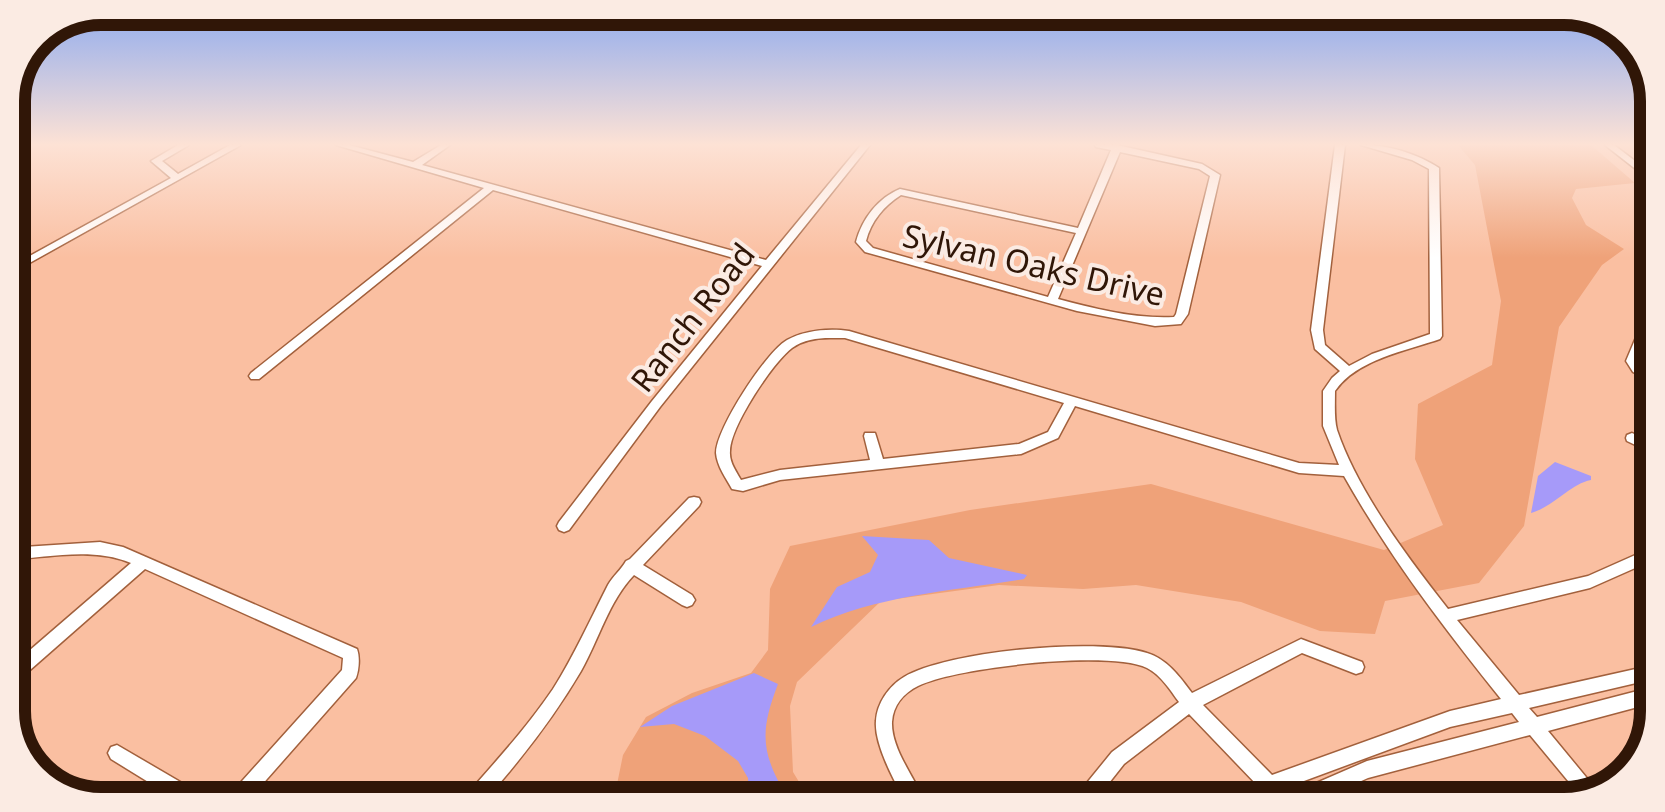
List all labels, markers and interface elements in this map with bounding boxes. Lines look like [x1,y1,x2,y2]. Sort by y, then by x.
street label: Sylvan Oaks Drive [899,213,1169,315]
street label: Ranch Road [620,234,764,400]

